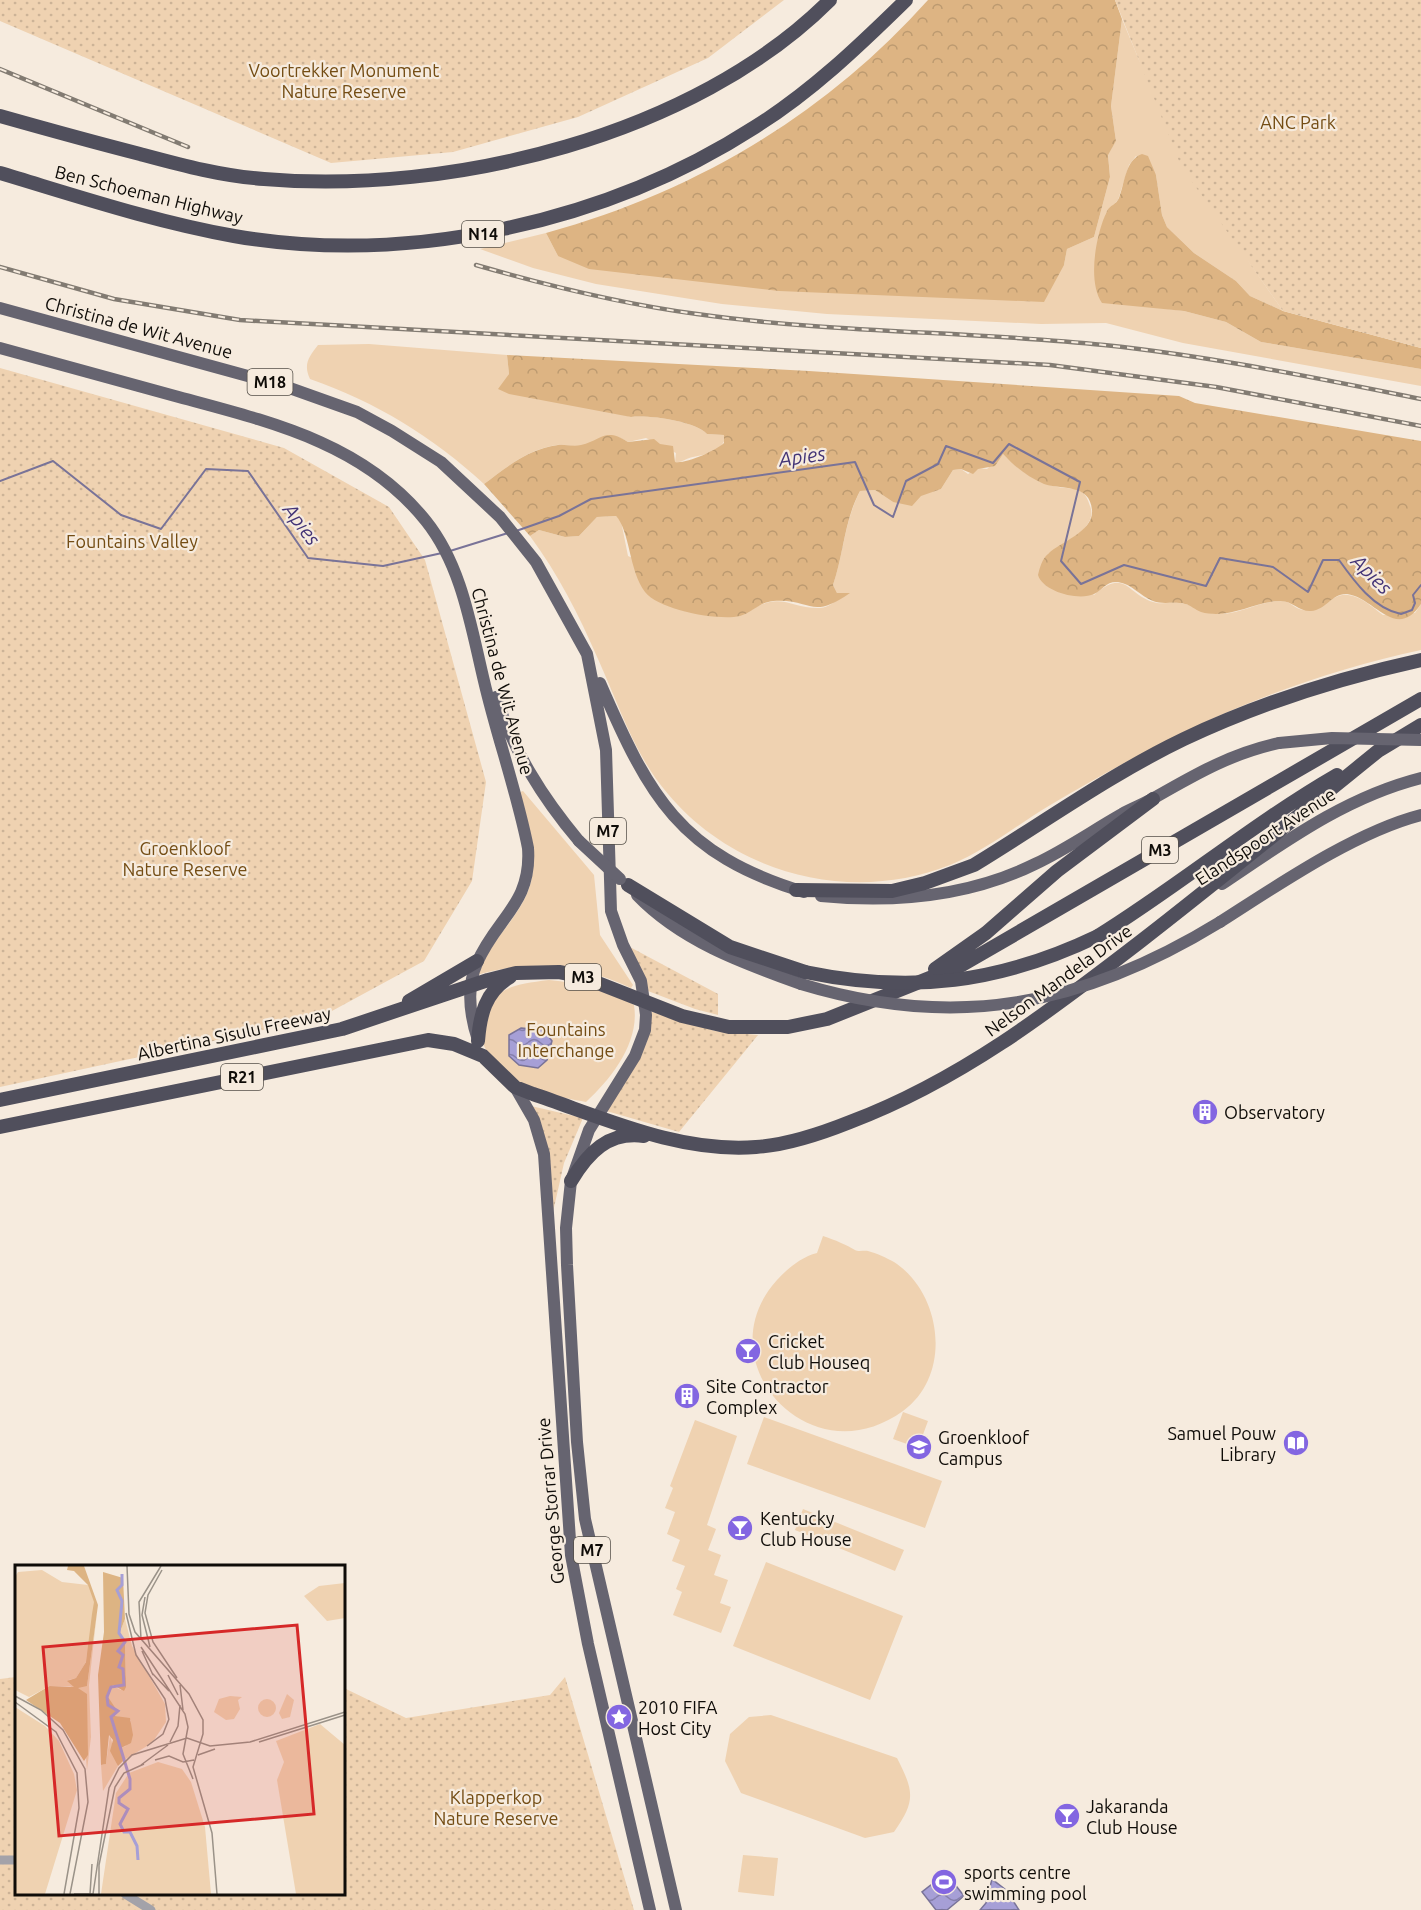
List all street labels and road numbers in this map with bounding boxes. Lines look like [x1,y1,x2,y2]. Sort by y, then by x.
street label: Ben Schoeman Highway [53,161,245,227]
road number: N14 [462,221,504,247]
street label: Christina de Wit Avenue [43,292,235,362]
road number: M18 [248,369,292,395]
street label: Christina de Wit Avenue [468,585,538,777]
street label: Elandspoort Avenue [1191,783,1339,889]
road number: M7 [590,818,626,844]
road number: M3 [1142,837,1178,863]
street label: Nelson Mandela Drive [981,920,1135,1040]
road number: M3 [565,964,601,990]
street label: Albertina Sisulu Freeway [135,1003,333,1063]
road number: R21 [221,1064,263,1090]
street label: George Storrar Drive [533,1417,567,1585]
road number: M7 [574,1537,610,1563]

